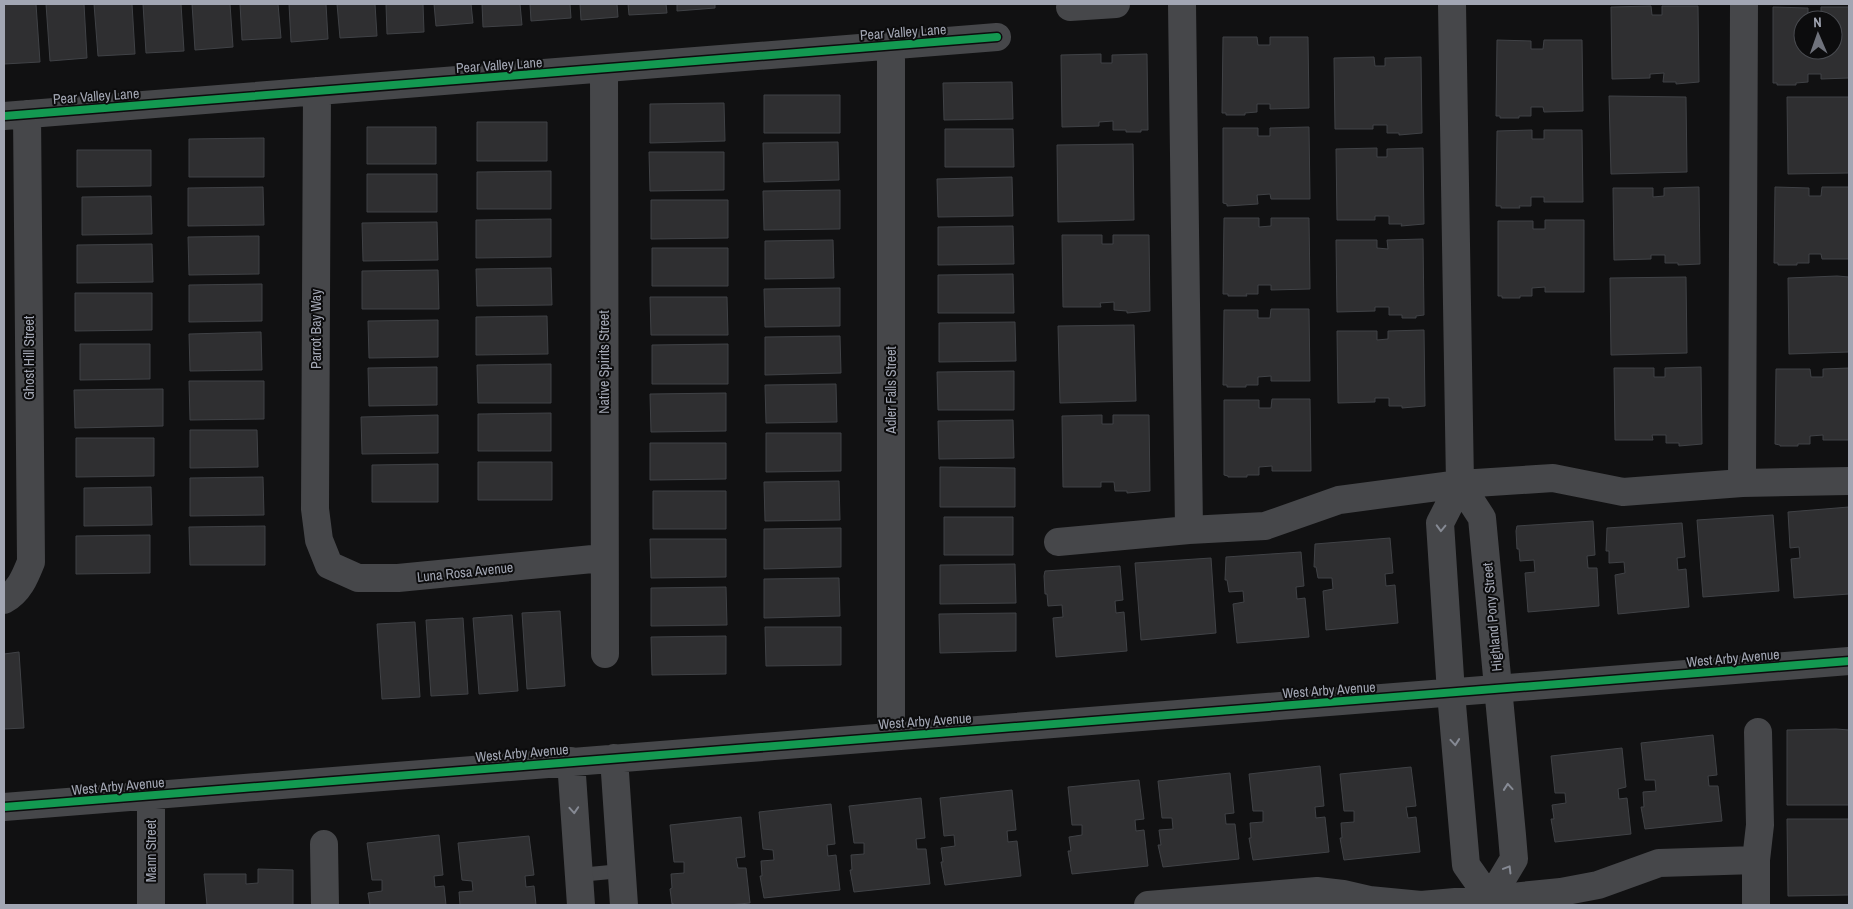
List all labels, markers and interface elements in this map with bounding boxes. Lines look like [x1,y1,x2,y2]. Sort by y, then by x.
north arrow [1793,10,1843,60]
text: N [1813,13,1822,31]
street label: Pear Valley Lane [859,20,947,44]
street label: Pear Valley Lane [455,53,543,77]
street label: Pear Valley Lane [52,84,140,108]
street label: Parrot Bay Way [307,289,325,369]
street label: Native Spirits Street [595,310,613,414]
street label: Ghost Hill Street [20,316,38,400]
street label: Adler Falls Street [882,346,900,435]
one-way arrow [1436,524,1447,532]
street label: Luna Rosa Avenue [416,558,514,586]
street label: Highland Pony Street [1478,562,1506,672]
street label: West Arby Avenue [1686,645,1780,671]
street label: West Arby Avenue [1282,678,1376,702]
street label: West Arby Avenue [878,709,972,733]
one-way arrow [1449,738,1460,746]
street label: West Arby Avenue [475,740,569,766]
street label: West Arby Avenue [71,773,165,799]
one-way arrow [1502,783,1513,791]
one-way arrow [568,806,579,814]
street label: Mann Street [142,820,160,882]
one-way arrow [1501,866,1511,875]

